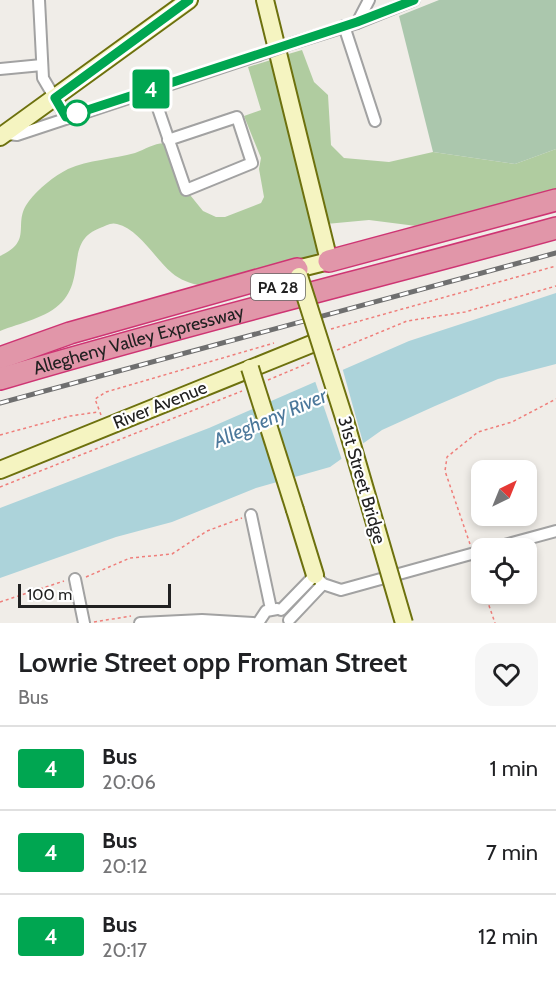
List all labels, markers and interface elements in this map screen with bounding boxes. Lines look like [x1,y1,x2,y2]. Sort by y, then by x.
line badge: 4 [132,70,170,109]
text: 4 [144,77,158,102]
unlabelled marker [64,100,90,126]
road number: PA 28 [251,274,305,300]
street label: Allegheny Valley Expressway [31,300,246,380]
street label: River Avenue [110,376,210,434]
water label: Allegheny River [209,383,331,453]
street label: 31st Street Bridge [333,414,391,546]
north arrow [471,460,537,526]
map controls [471,460,537,604]
button: locate [471,538,537,604]
scale bar [18,581,171,608]
text: 100 m [27,585,72,604]
button: heart [475,643,538,706]
text: Lowrie Street opp Froman Street [18,645,407,679]
text: Bus [18,685,49,709]
text: Bus [102,743,137,770]
text: 1 min [490,755,538,782]
text: 4 [44,756,58,781]
text: 20:06 [102,770,156,794]
text: Bus [102,827,137,854]
text: 7 min [486,839,538,866]
text: 4 [44,840,58,865]
text: 20:12 [102,854,148,878]
text: Bus [102,911,137,938]
text: 12 min [478,923,538,950]
text: 4 [44,924,58,949]
text: 20:17 [102,938,147,962]

